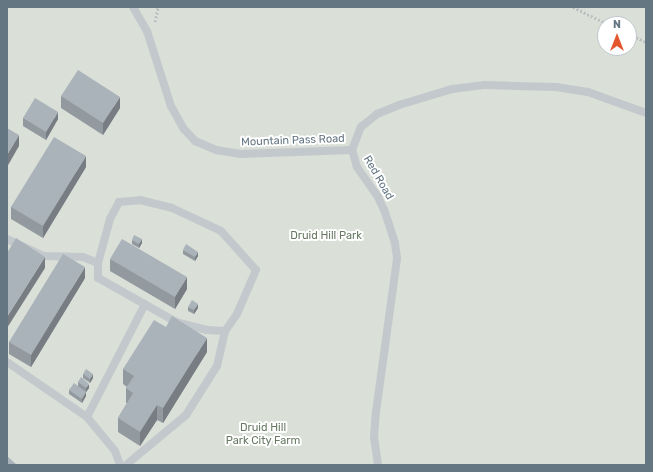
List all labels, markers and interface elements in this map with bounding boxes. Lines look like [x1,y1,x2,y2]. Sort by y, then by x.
north arrow [597,16,637,56]
text: N [613,18,621,31]
street label: Mountain Pass Road [241,133,345,149]
street label: Red Road [360,154,396,202]
park label: Druid Hill Park [290,229,362,243]
park label: Druid Hill Park City Farm [226,422,300,448]

